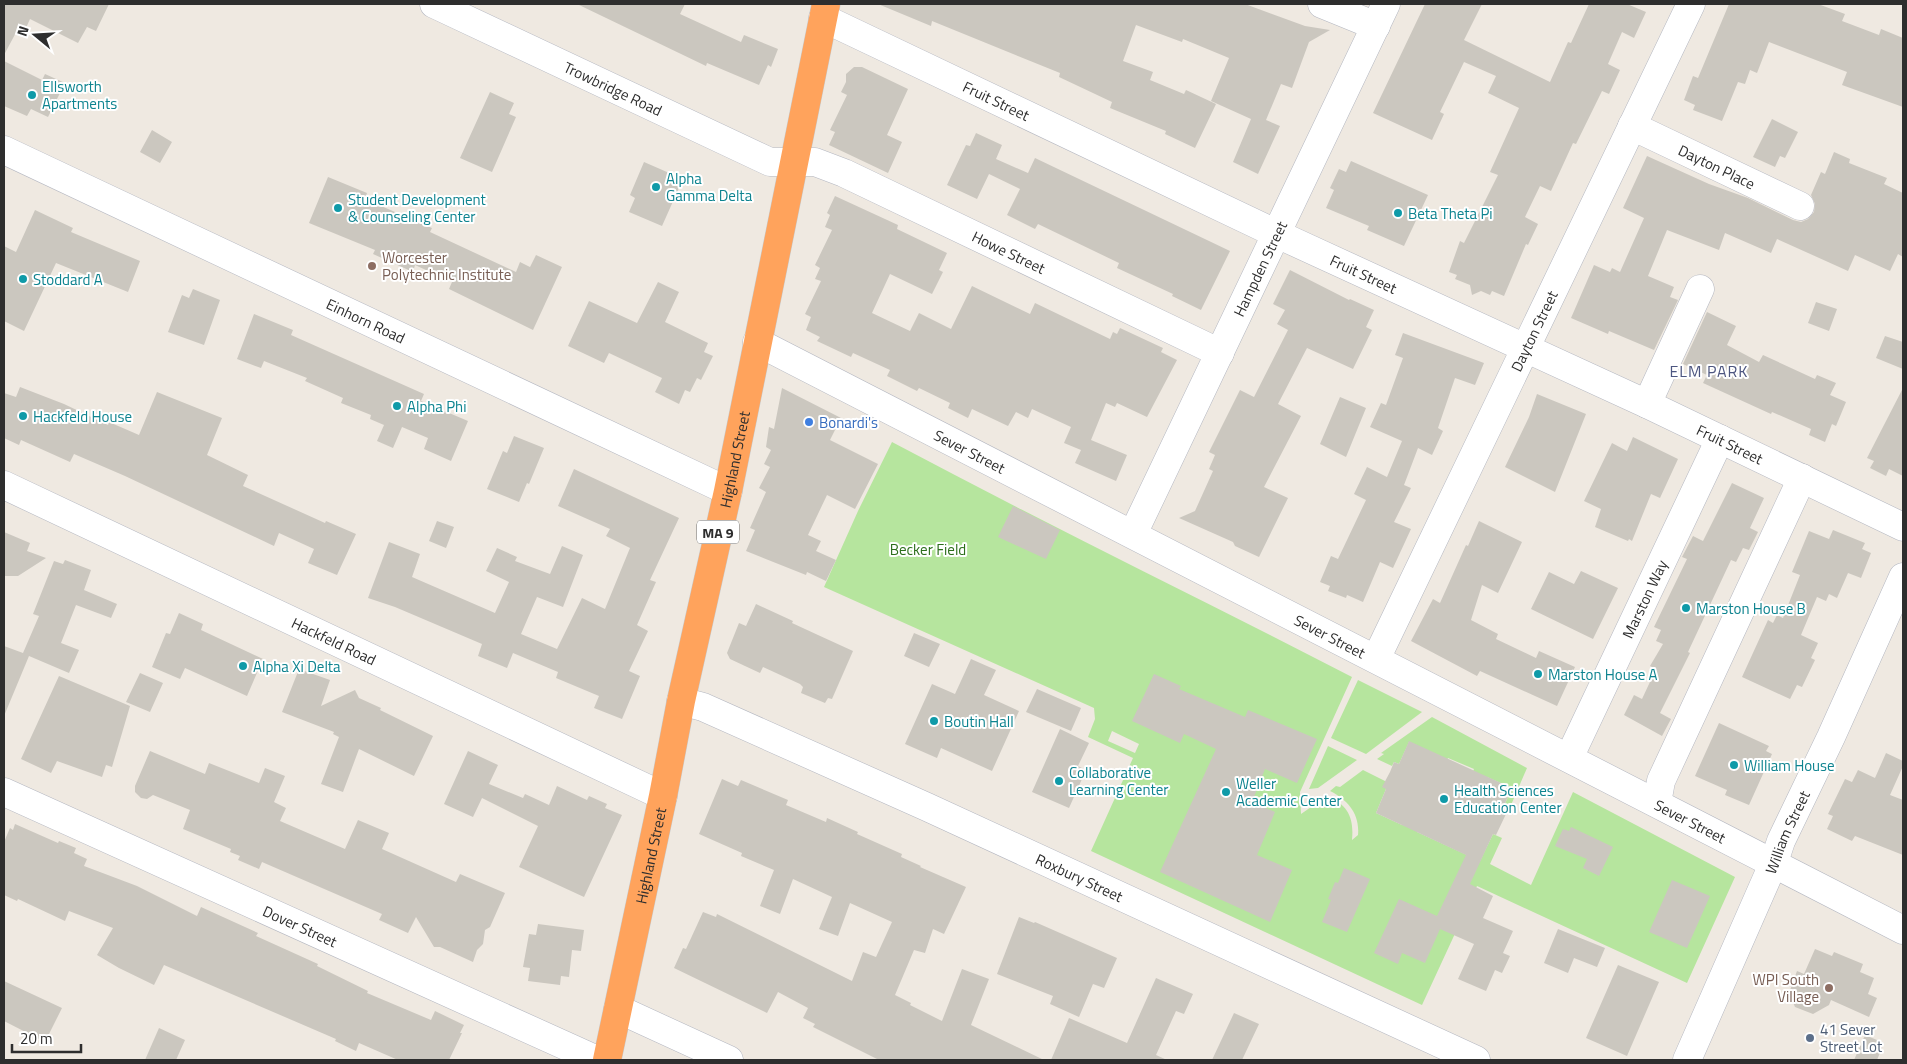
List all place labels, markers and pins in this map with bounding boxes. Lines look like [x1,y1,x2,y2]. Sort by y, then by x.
place label: Ellsworth Apartments [42,75,117,115]
marker: Ellsworth Apartments [26,89,38,101]
place label: Alpha Gamma Delta [666,167,753,207]
marker: Alpha Gamma Delta [650,181,662,193]
place label: Student Development & Counseling Center [348,188,487,228]
marker: Student Development & Counseling Center [332,202,344,214]
place label: Beta Theta Pi [1408,202,1493,225]
marker: Beta Theta Pi [1392,207,1404,219]
place label: Worcester Polytechnic Institute [382,246,511,286]
marker: Worcester Polytechnic Institute [366,260,378,272]
place label: Stoddard A [33,268,103,291]
marker: Stoddard A [17,273,29,285]
place label: Alpha Phi [407,395,466,418]
marker: Alpha Phi [391,400,403,412]
place label: Hackfeld House [33,405,132,428]
marker: Hackfeld House [17,410,29,422]
place label: Bonardi's [819,411,878,434]
marker: Bonardi's [803,416,815,428]
place label: Marston House B [1696,597,1806,620]
marker: Marston House B [1680,602,1692,614]
place label: Alpha Xi Delta [253,655,341,678]
marker: Alpha Xi Delta [237,660,249,672]
place label: Marston House A [1548,663,1658,686]
marker: Marston House A [1532,668,1544,680]
place label: Boutin Hall [944,710,1014,733]
marker: Boutin Hall [928,715,940,727]
place label: William House [1744,754,1835,777]
marker: William House [1728,759,1740,771]
place label: Collaborative Learning Center [1069,761,1168,801]
place label: Weller Academic Center [1236,772,1342,812]
marker: Collaborative Learning Center [1053,775,1065,787]
place label: Health Sciences Education Center [1454,779,1562,819]
marker: Weller Academic Center [1220,786,1232,798]
marker: Health Sciences Education Center [1438,793,1450,805]
place label: WPI South Village [1752,968,1819,1008]
marker: WPI South Village [1823,982,1835,994]
place label: 41 Sever Street Lot [1820,1018,1883,1058]
marker: 41 Sever Street Lot [1804,1032,1816,1044]

